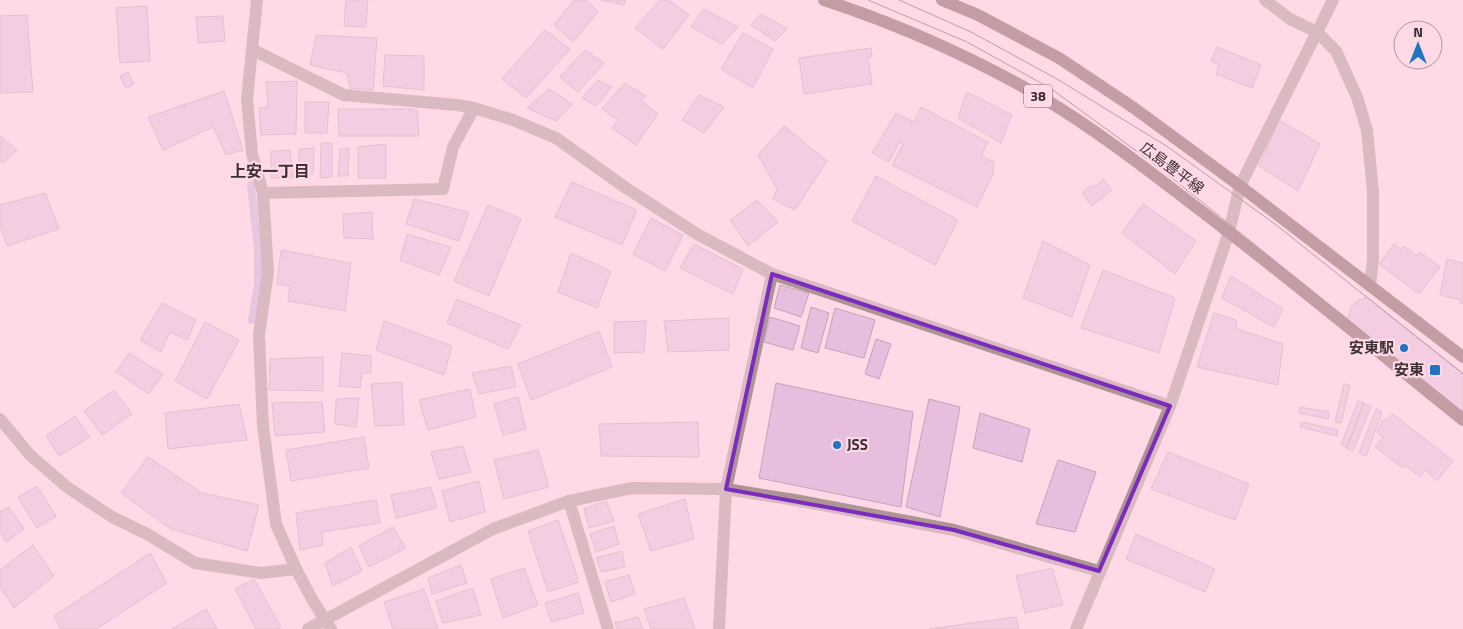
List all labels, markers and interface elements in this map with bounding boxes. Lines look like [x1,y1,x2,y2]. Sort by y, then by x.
north arrow [1393,20,1443,70]
text: N [1413,21,1423,42]
road number: 38 [1024,84,1052,108]
street label: 広島豊平線 [1135,136,1209,199]
district label: 上安一丁目 [230,159,310,183]
place label: 安東駅 [1349,336,1394,359]
marker: 安東駅 [1398,342,1410,354]
place label: 安東 [1394,358,1424,381]
marker: 安東 [1428,363,1442,377]
place label: JSS [847,433,868,456]
marker: JSS [831,439,843,451]

